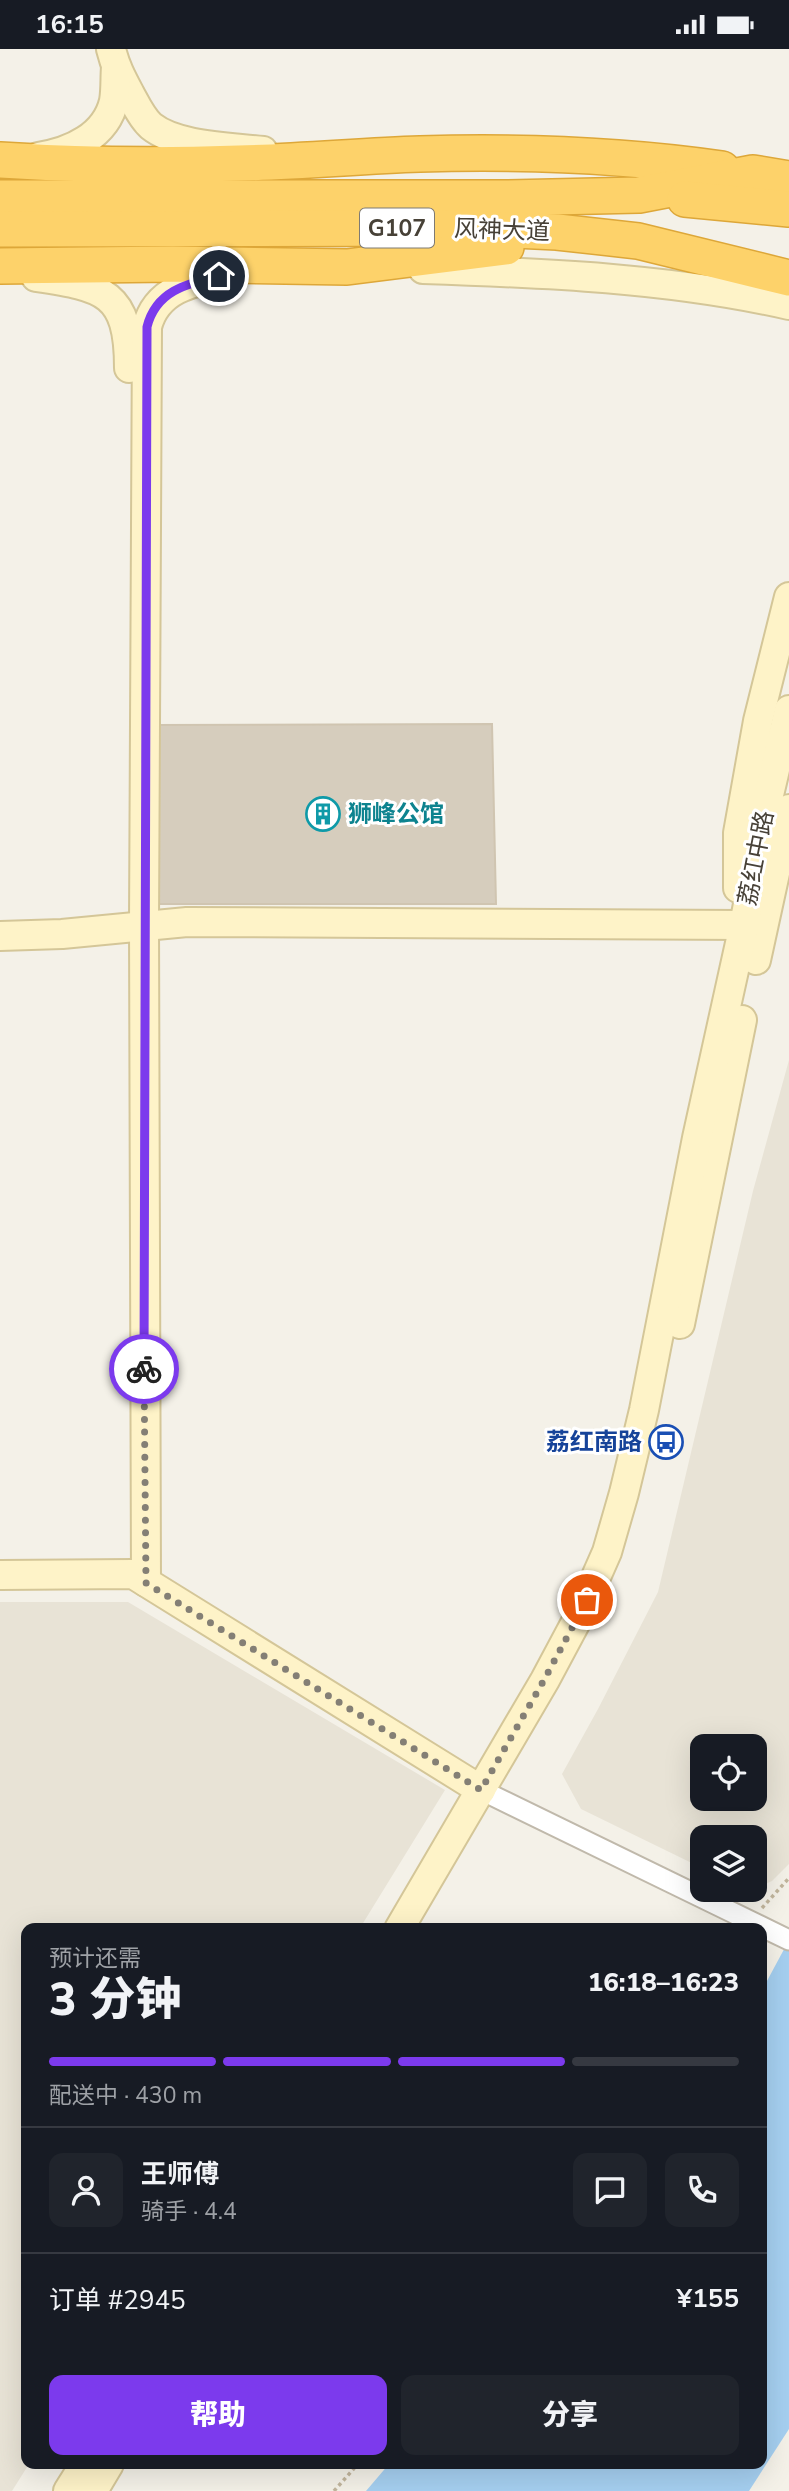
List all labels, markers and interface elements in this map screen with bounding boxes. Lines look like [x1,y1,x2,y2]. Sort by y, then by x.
text: 16:15 [35,7,104,42]
road number: G107 [360,209,434,247]
street label: 风神大道 [453,212,551,248]
pin [189,246,249,306]
icon: home [200,257,238,295]
building icon: 狮峰公馆 [304,795,342,833]
place label: 狮峰公馆 [348,798,444,830]
street label: 荔红中路 [731,808,781,908]
courier [109,1334,179,1404]
icon: bike [125,1350,163,1388]
bus stop icon: 荔红南路 [647,1423,685,1461]
place label: 荔红南路 [546,1426,642,1458]
pin [557,1570,617,1630]
icon: bag [568,1581,606,1619]
map controls [690,1734,767,1902]
button: locate [690,1734,767,1811]
button: layers [690,1825,767,1902]
text: 预计还需 [49,1943,141,1974]
text: 16:18–16:23 [588,1965,739,2000]
text: 3 分钟 [49,1968,181,2031]
text: 配送中 · 430 m [49,2080,202,2111]
button: person [49,2153,123,2227]
button: chat [573,2153,647,2227]
button: phone [665,2153,739,2227]
text: 王师傅 [141,2157,219,2192]
text: 骑手 · 4.4 [141,2196,237,2227]
text: ¥155 [677,2281,739,2316]
text: 订单 #2945 [49,2283,186,2318]
button: 帮助 [49,2375,387,2455]
button: 分享 [401,2375,739,2455]

